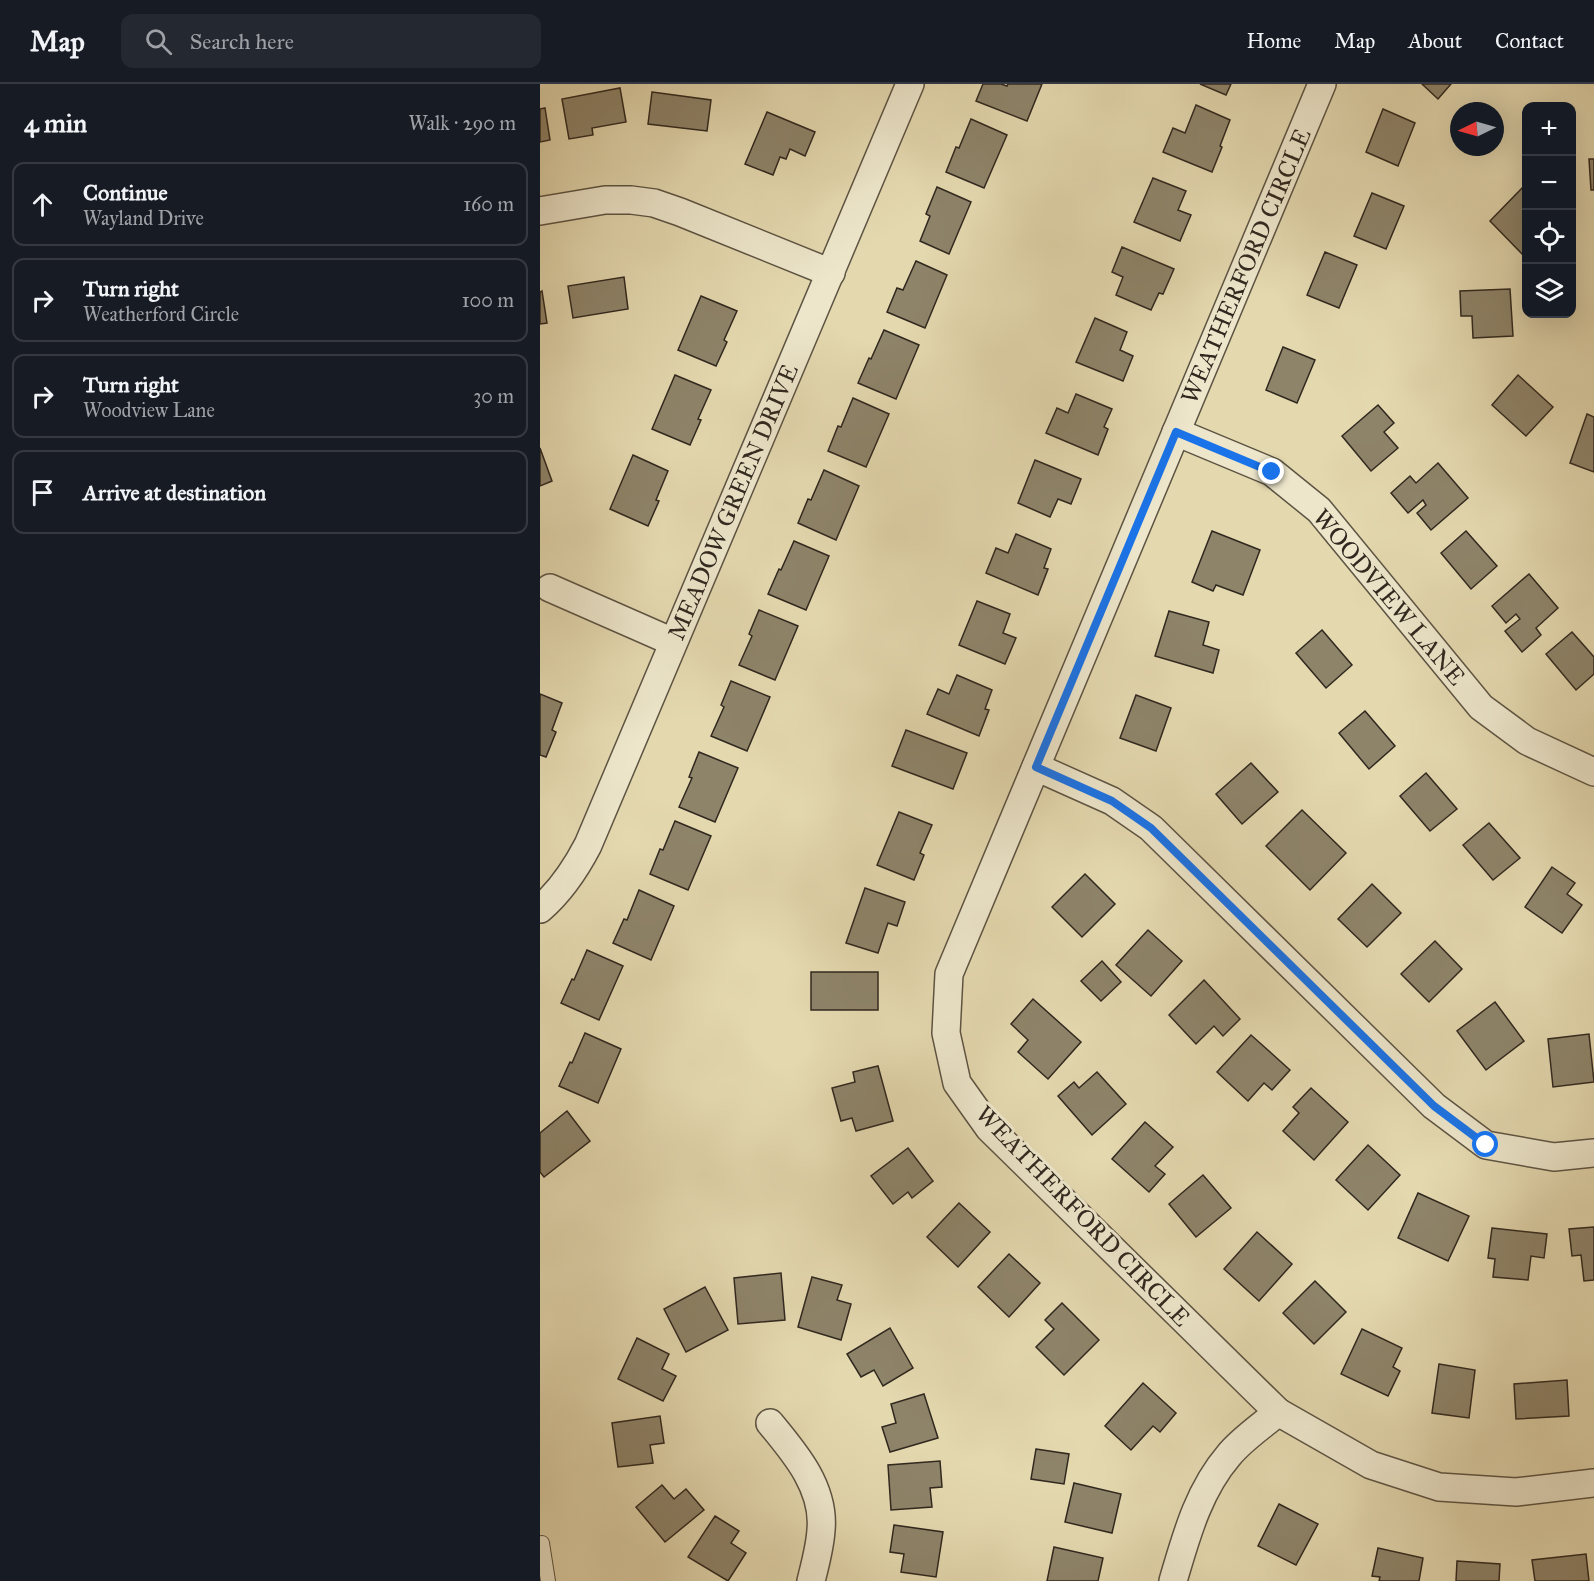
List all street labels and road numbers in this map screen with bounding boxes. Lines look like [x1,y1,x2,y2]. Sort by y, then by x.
street label: WEATHERFORD CIRCLE [1174,124,1318,408]
street label: MEADOW GREEN DRIVE [661,359,805,645]
street label: WOODVIEW LANE [1306,503,1472,691]
street label: WEATHERFORD CIRCLE [969,1099,1197,1333]

